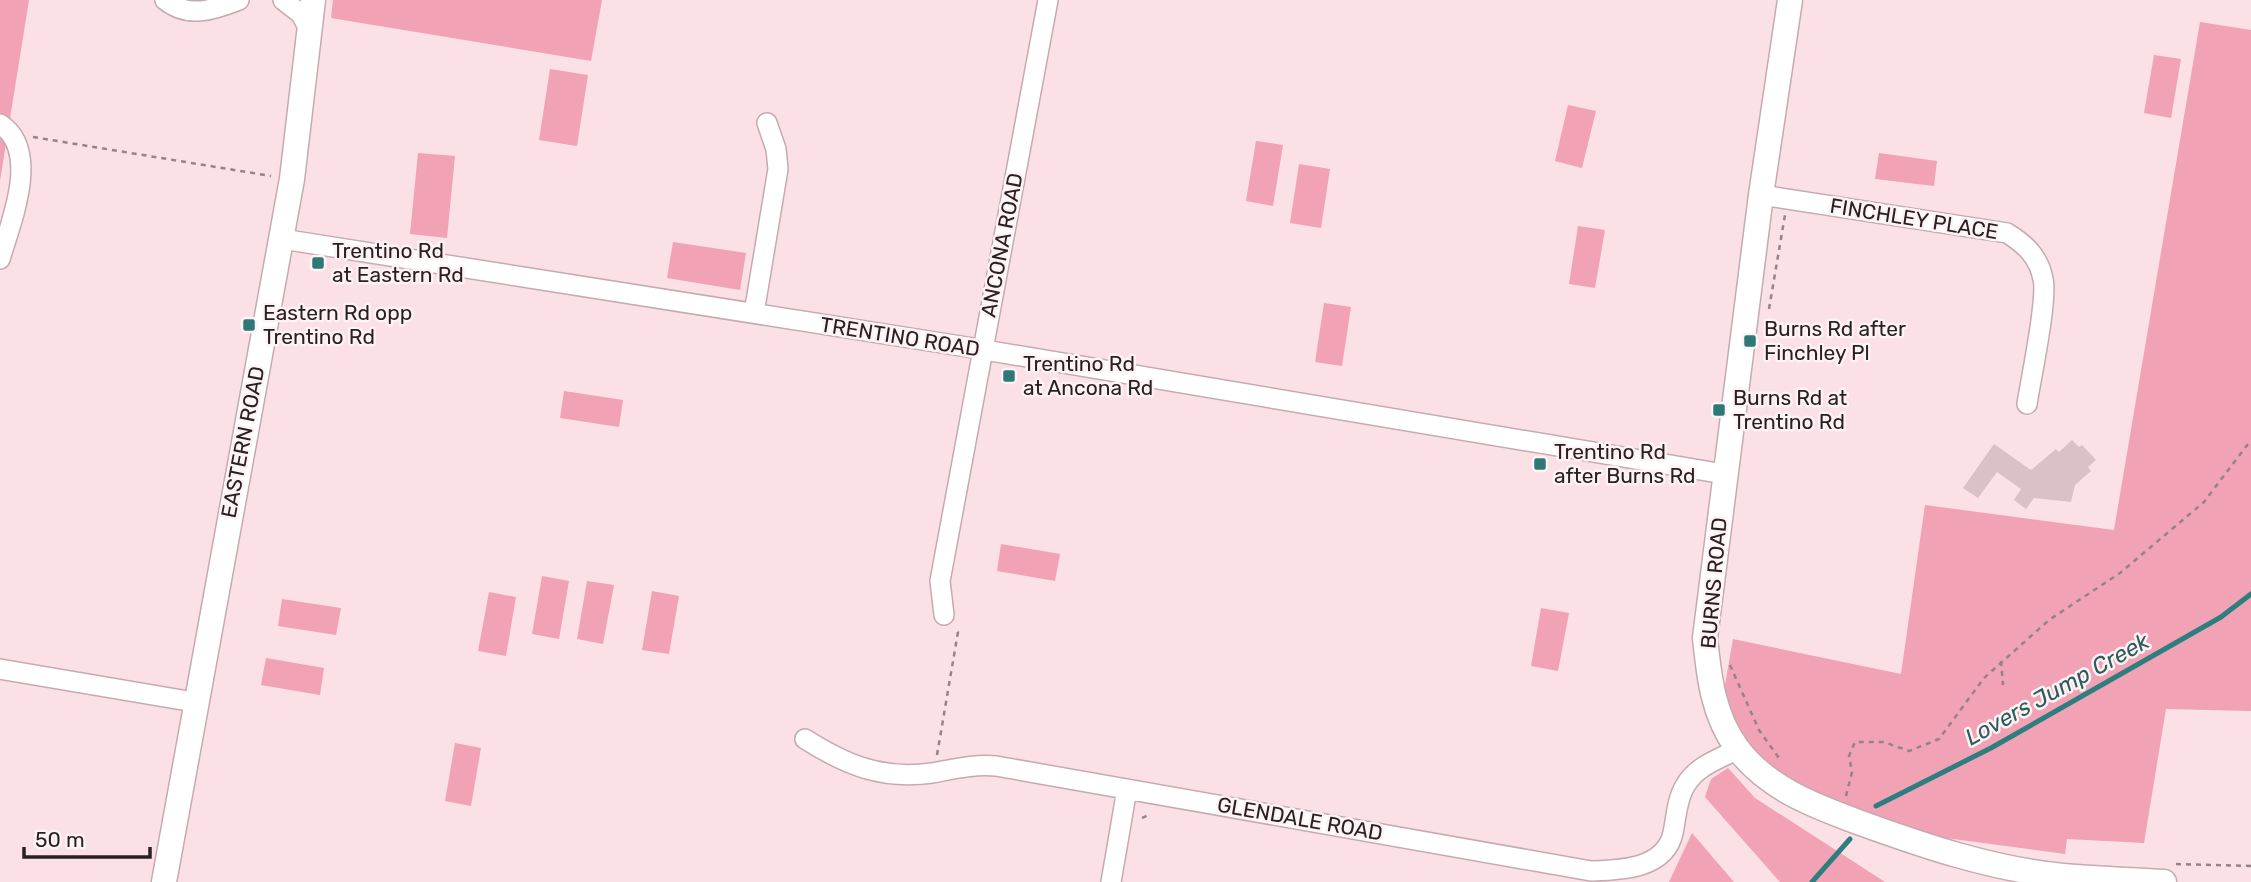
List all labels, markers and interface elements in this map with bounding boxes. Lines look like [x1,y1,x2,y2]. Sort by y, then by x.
street label: ANCONA ROAD [975,171,1028,319]
street label: FINCHLEY PLACE [1828,193,2000,244]
place label: Trentino Rd at Eastern Rd [332,238,464,287]
marker: Trentino Rd at Eastern Rd [310,255,326,271]
place label: Eastern Rd opp Trentino Rd [263,300,412,349]
street label: TRENTINO ROAD [818,312,982,361]
place label: Burns Rd after Finchley Pl [1764,316,1906,365]
marker: Eastern Rd opp Trentino Rd [241,317,257,333]
marker: Burns Rd after Finchley Pl [1742,333,1758,349]
place label: Trentino Rd at Ancona Rd [1023,351,1153,400]
street label: EASTERN ROAD [216,364,269,520]
marker: Trentino Rd at Ancona Rd [1001,368,1017,384]
place label: Burns Rd at Trentino Rd [1733,385,1847,434]
marker: Burns Rd at Trentino Rd [1711,402,1727,418]
place label: Trentino Rd after Burns Rd [1554,439,1696,488]
marker: Trentino Rd after Burns Rd [1532,456,1548,472]
street label: BURNS ROAD [1695,516,1732,650]
water label: Lovers Jump Creek [1960,626,2155,751]
street label: GLENDALE ROAD [1215,792,1385,845]
scale bar [24,816,150,860]
text: 50 m [35,827,85,852]

